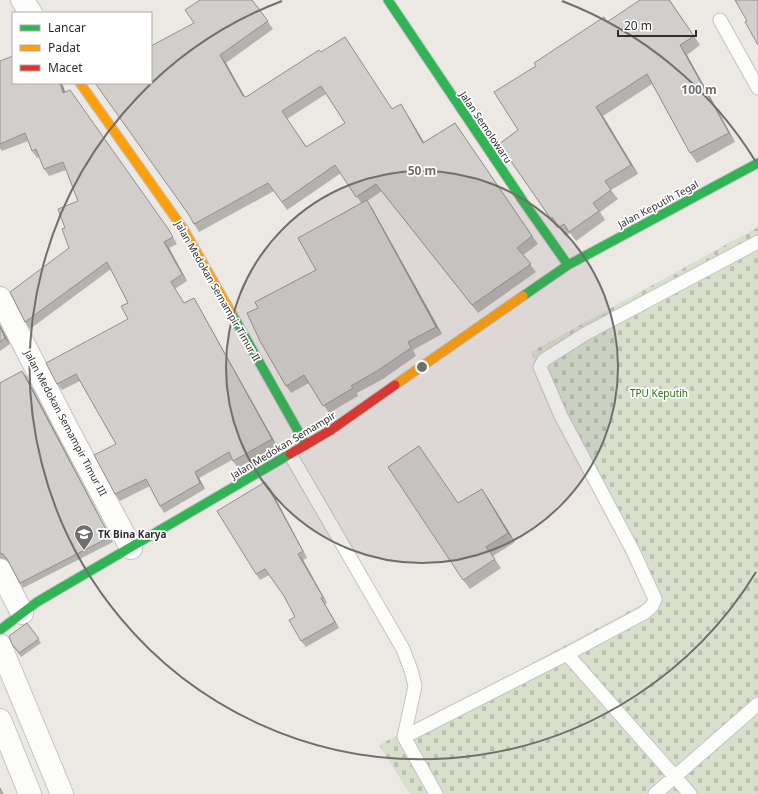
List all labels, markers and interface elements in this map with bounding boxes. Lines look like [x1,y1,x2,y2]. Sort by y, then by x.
legend [12,12,152,84]
scale bar [618,12,696,38]
text: 20 m [624,17,652,34]
text: Lancar [48,19,86,36]
text: Padat [48,39,81,56]
text: Macet [48,59,83,76]
text: 100 m [681,81,717,98]
street label: Jalan Semolowaru [456,87,515,166]
text: 50 m [408,162,436,179]
street label: Jalan Keputih Tegal [614,177,701,232]
street label: Jalan Medokan Semampir Timur II [171,217,264,364]
street label: Jalan Medokan Semampir Timur III [21,347,111,498]
centre of rings [415,360,429,374]
park label: TPU Keputih [630,386,688,400]
street label: Jalan Medokan Semampir [227,408,338,482]
school or university icon: TK Bina Karya [73,523,95,551]
place label: TK Bina Karya [98,527,167,541]

